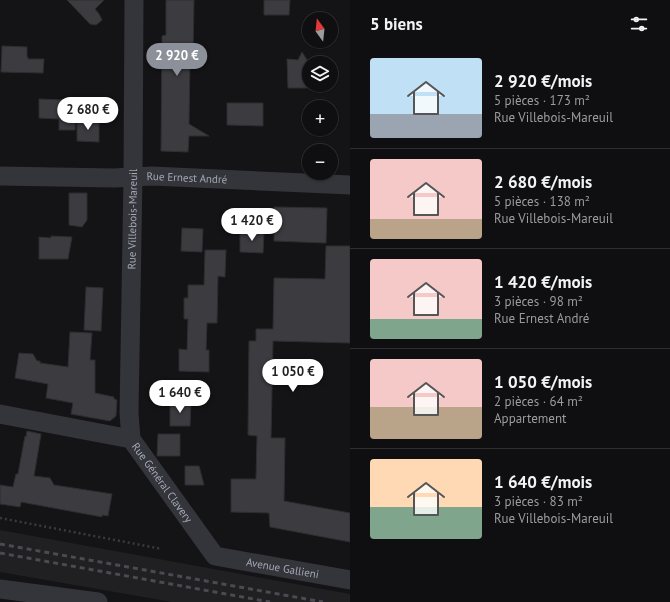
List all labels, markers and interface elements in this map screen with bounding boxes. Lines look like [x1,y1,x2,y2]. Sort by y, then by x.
north arrow [302,12,338,48]
map controls [302,12,338,180]
text: 5 biens [370,13,423,35]
icon: filters [628,13,650,35]
pin: 2 920 € [140,43,214,77]
text: 2 920 € [155,47,199,64]
button: layers [302,56,338,92]
text: 2 920 €/mois [494,70,592,92]
icon: home [402,74,450,122]
text: 5 pièces · 173 m² [494,92,590,109]
pin: 2 680 € [51,97,125,131]
button: + [302,100,338,136]
text: 2 680 € [66,101,110,118]
text: Rue Villebois-Mareuil [494,109,613,126]
button: − [302,144,338,180]
street label: Rue Villebois-Mareuil [124,168,140,270]
street label: Rue Ernest André [146,169,228,186]
text: 2 680 €/mois [494,171,592,193]
icon: home [402,175,450,223]
text: 5 pièces · 138 m² [494,193,590,210]
pin: 1 420 € [215,208,289,242]
text: Rue Villebois-Mareuil [494,210,613,227]
text: 1 420 € [230,212,274,229]
text: 1 420 €/mois [494,271,592,293]
icon: home [402,275,450,323]
text: 3 pièces · 98 m² [494,293,583,310]
text: Rue Ernest André [494,310,589,327]
pin: 1 050 € [256,359,330,393]
text: 1 050 € [271,363,315,380]
text: 1 050 €/mois [494,371,592,393]
icon: home [402,375,450,423]
pin: 1 640 € [143,380,217,414]
text: 1 640 € [158,384,202,401]
text: 2 pièces · 64 m² [494,393,583,410]
text: Appartement [494,410,566,427]
street label: Rue Général Clavery [129,440,196,526]
text: 1 640 €/mois [494,471,592,493]
icon: home [402,475,450,523]
text: 3 pièces · 83 m² [494,493,583,510]
text: Rue Villebois-Mareuil [494,510,613,527]
street label: Avenue Gallieni [245,555,320,581]

